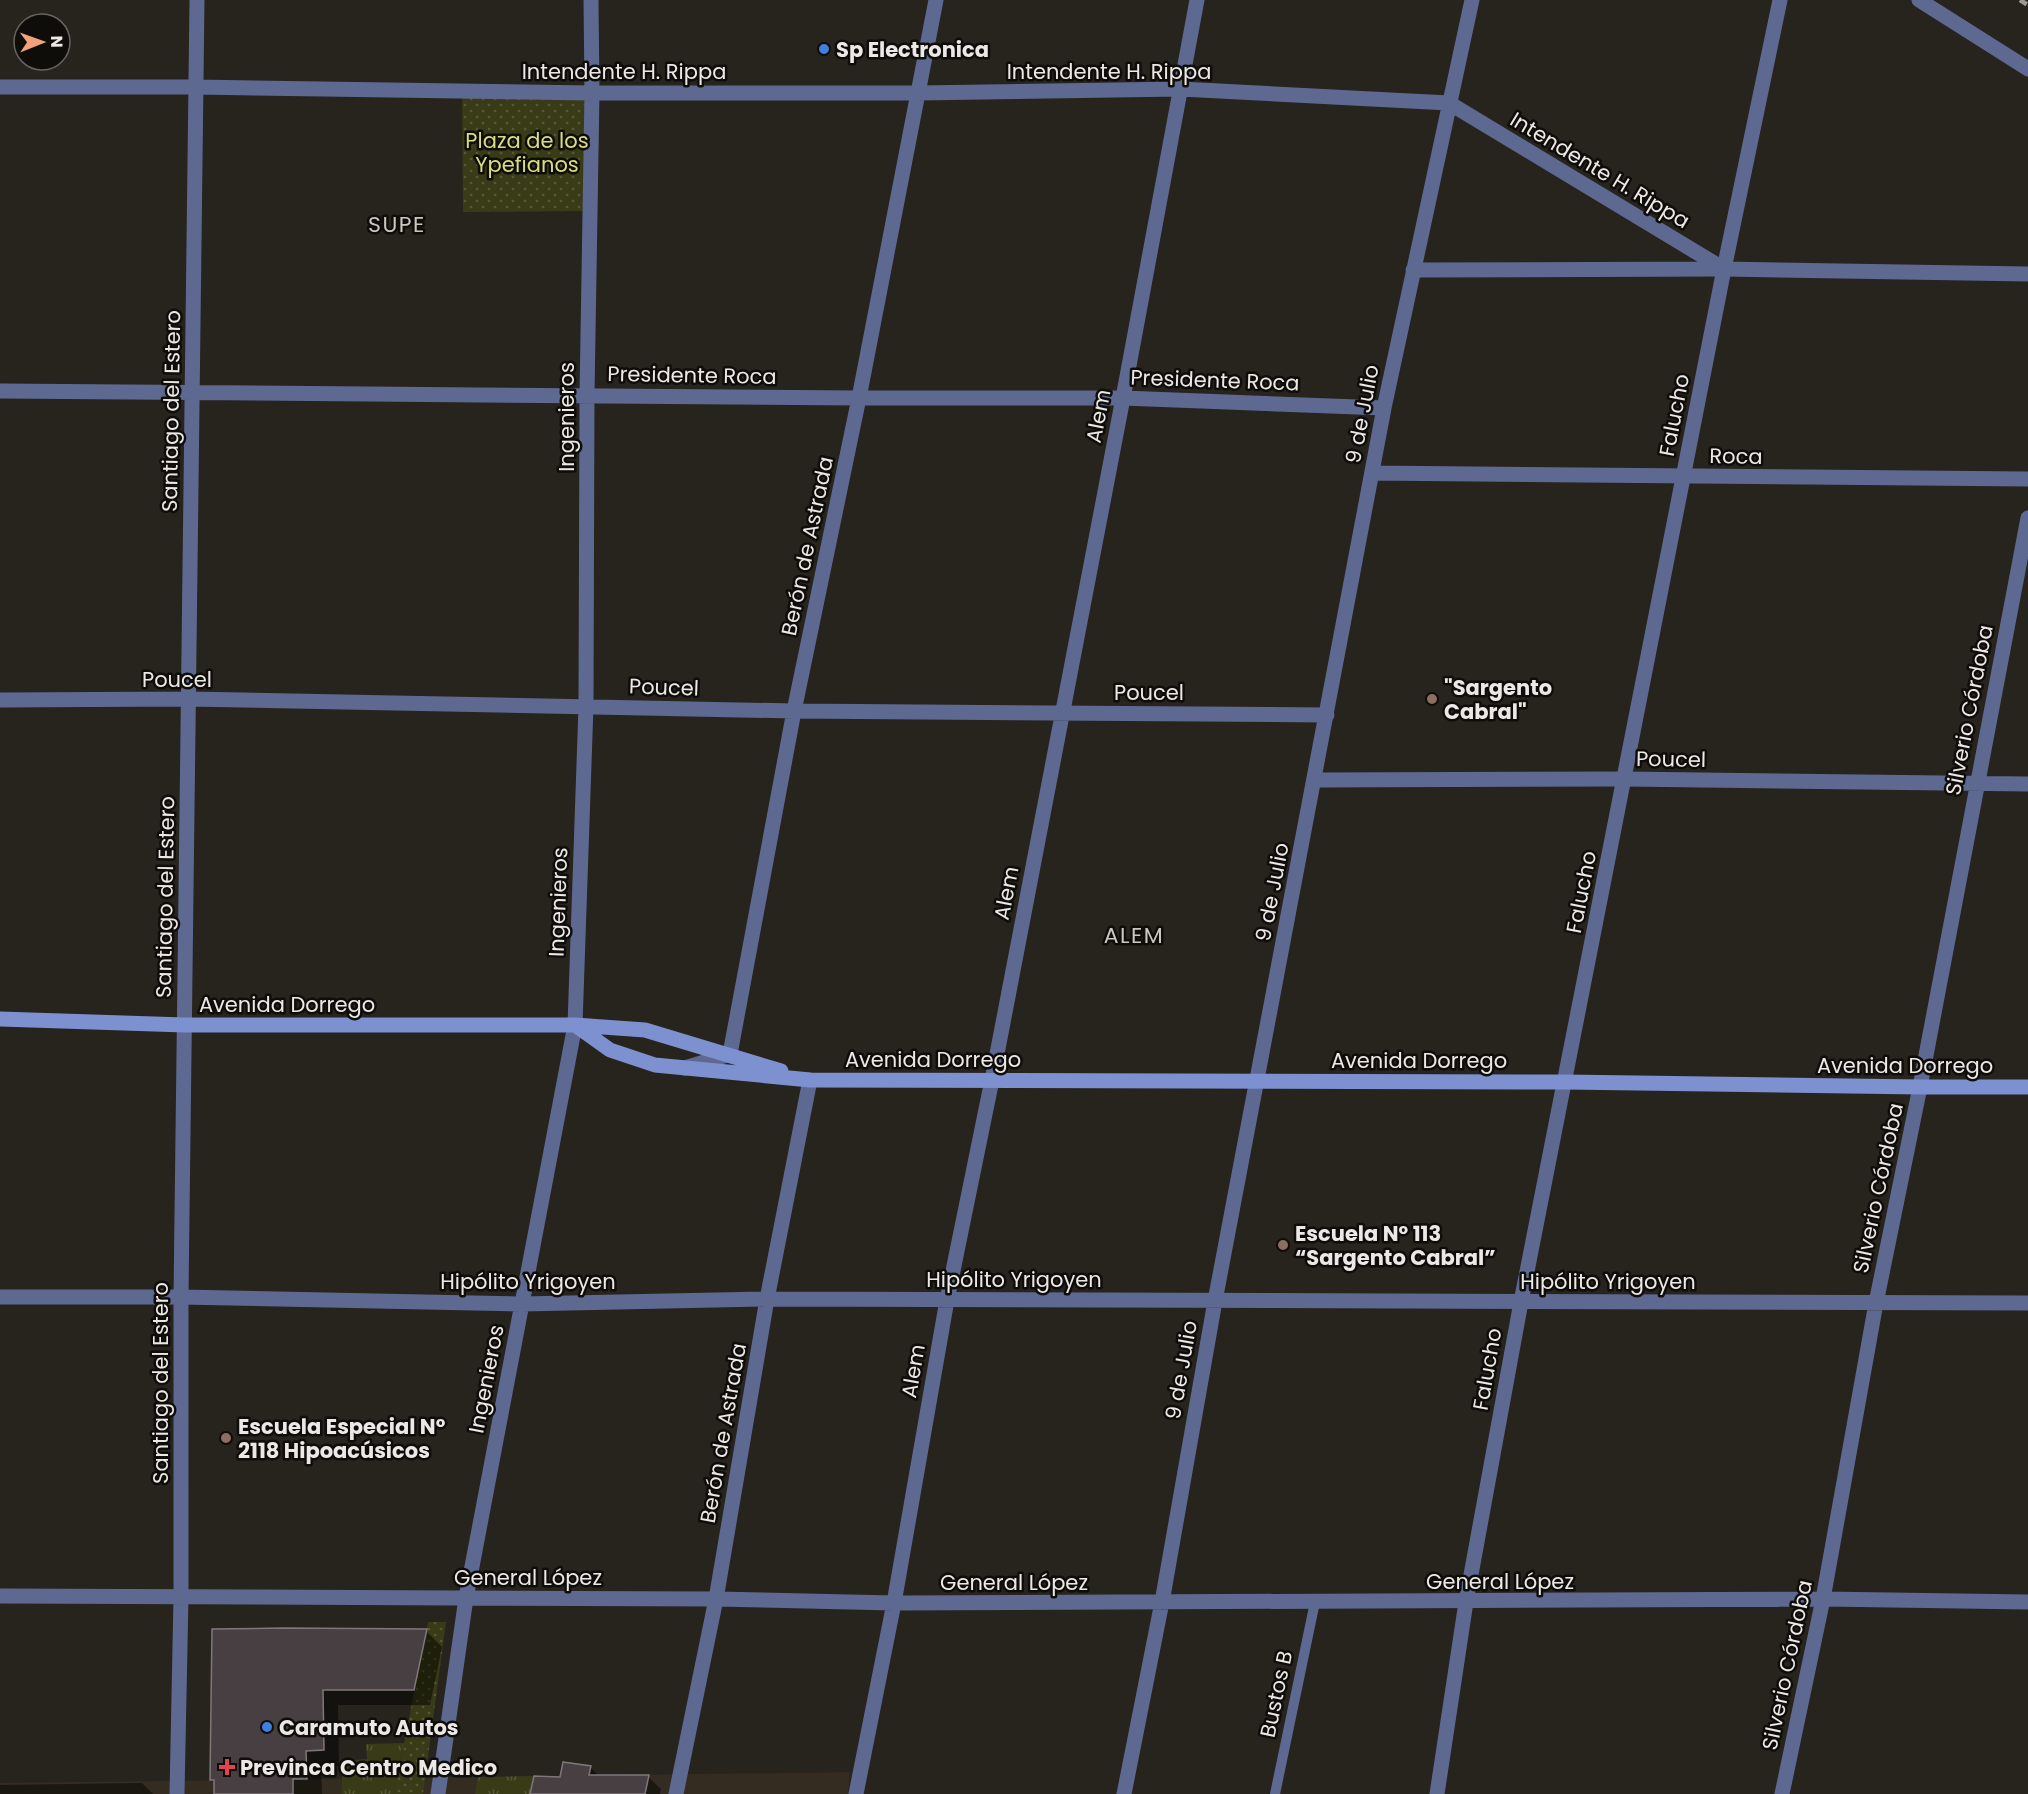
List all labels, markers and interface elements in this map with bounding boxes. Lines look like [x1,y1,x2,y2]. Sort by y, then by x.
north arrow [12,12,72,72]
place label: Sp Electronica [836,35,989,64]
text: N [45,36,68,48]
marker: Sp Electronica [817,42,831,56]
street label: Intendente H. Rippa [522,57,726,86]
street label: Intendente H. Rippa [1007,57,1211,86]
street label: Intendente H. Rippa [1505,105,1695,235]
park label: Plaza de los Ypefianos [465,126,589,179]
district label: SUPE [368,209,426,240]
street label: Santiago del Estero [155,310,187,512]
street label: Presidente Roca [607,359,777,391]
street label: Ingenieros [552,362,581,472]
street label: 9 de Julio [1338,362,1386,466]
street label: Presidente Roca [1130,363,1300,397]
street label: Falucho [1652,371,1696,459]
street label: Alem [1079,387,1117,445]
street label: Roca [1709,441,1763,471]
street label: Berón de Astrada [774,454,840,638]
street label: Silverio Córdoba [1938,622,2000,798]
street label: Poucel [142,665,212,694]
street label: Poucel [629,671,699,703]
place label: "Sargento Cabral" [1444,673,1552,726]
street label: Poucel [1114,678,1184,707]
marker: "Sargento Cabral" [1425,692,1439,706]
street label: Poucel [1636,744,1706,774]
street label: Santiago del Estero [149,796,181,998]
street label: 9 de Julio [1248,840,1296,944]
street label: Ingenieros [542,847,574,957]
street label: Falucho [1559,848,1603,936]
street label: Alem [987,864,1025,922]
district label: ALEM [1104,920,1164,951]
street label: Avenida Dorrego [199,990,375,1019]
street label: Avenida Dorrego [845,1045,1021,1074]
street label: Avenida Dorrego [1331,1046,1507,1075]
street label: Avenida Dorrego [1817,1051,1993,1080]
street label: Silverio Córdoba [1846,1100,1910,1276]
place label: Escuela Nº 113 “Sargento Cabral” [1295,1219,1496,1272]
marker: Escuela Nº 113 “Sargento Cabral” [1276,1238,1290,1252]
street label: Hipólito Yrigoyen [926,1265,1102,1294]
street label: Hipólito Yrigoyen [440,1267,616,1296]
street label: Hipólito Yrigoyen [1520,1267,1696,1296]
street label: Santiago del Estero [146,1282,175,1484]
street label: 9 de Julio [1158,1318,1204,1422]
street label: Ingenieros [461,1322,511,1436]
street label: Falucho [1466,1326,1508,1412]
street label: Berón de Astrada [693,1341,753,1525]
street label: Alem [894,1342,932,1400]
place label: Escuela Especial Nº 2118 Hipoacúsicos [238,1412,446,1465]
marker: Escuela Especial Nº 2118 Hipoacúsicos [219,1431,233,1445]
street label: General López [454,1563,602,1592]
street label: General López [1426,1567,1574,1596]
street label: General López [940,1568,1088,1597]
street label: Silverio Córdoba [1755,1577,1819,1753]
street label: Bustos B [1253,1648,1299,1740]
place label: Caramuto Autos [279,1713,459,1742]
marker: Caramuto Autos [260,1720,274,1734]
place label: Previnca Centro Medico [240,1753,497,1782]
marker: Previnca Centro Medico [218,1758,236,1776]

